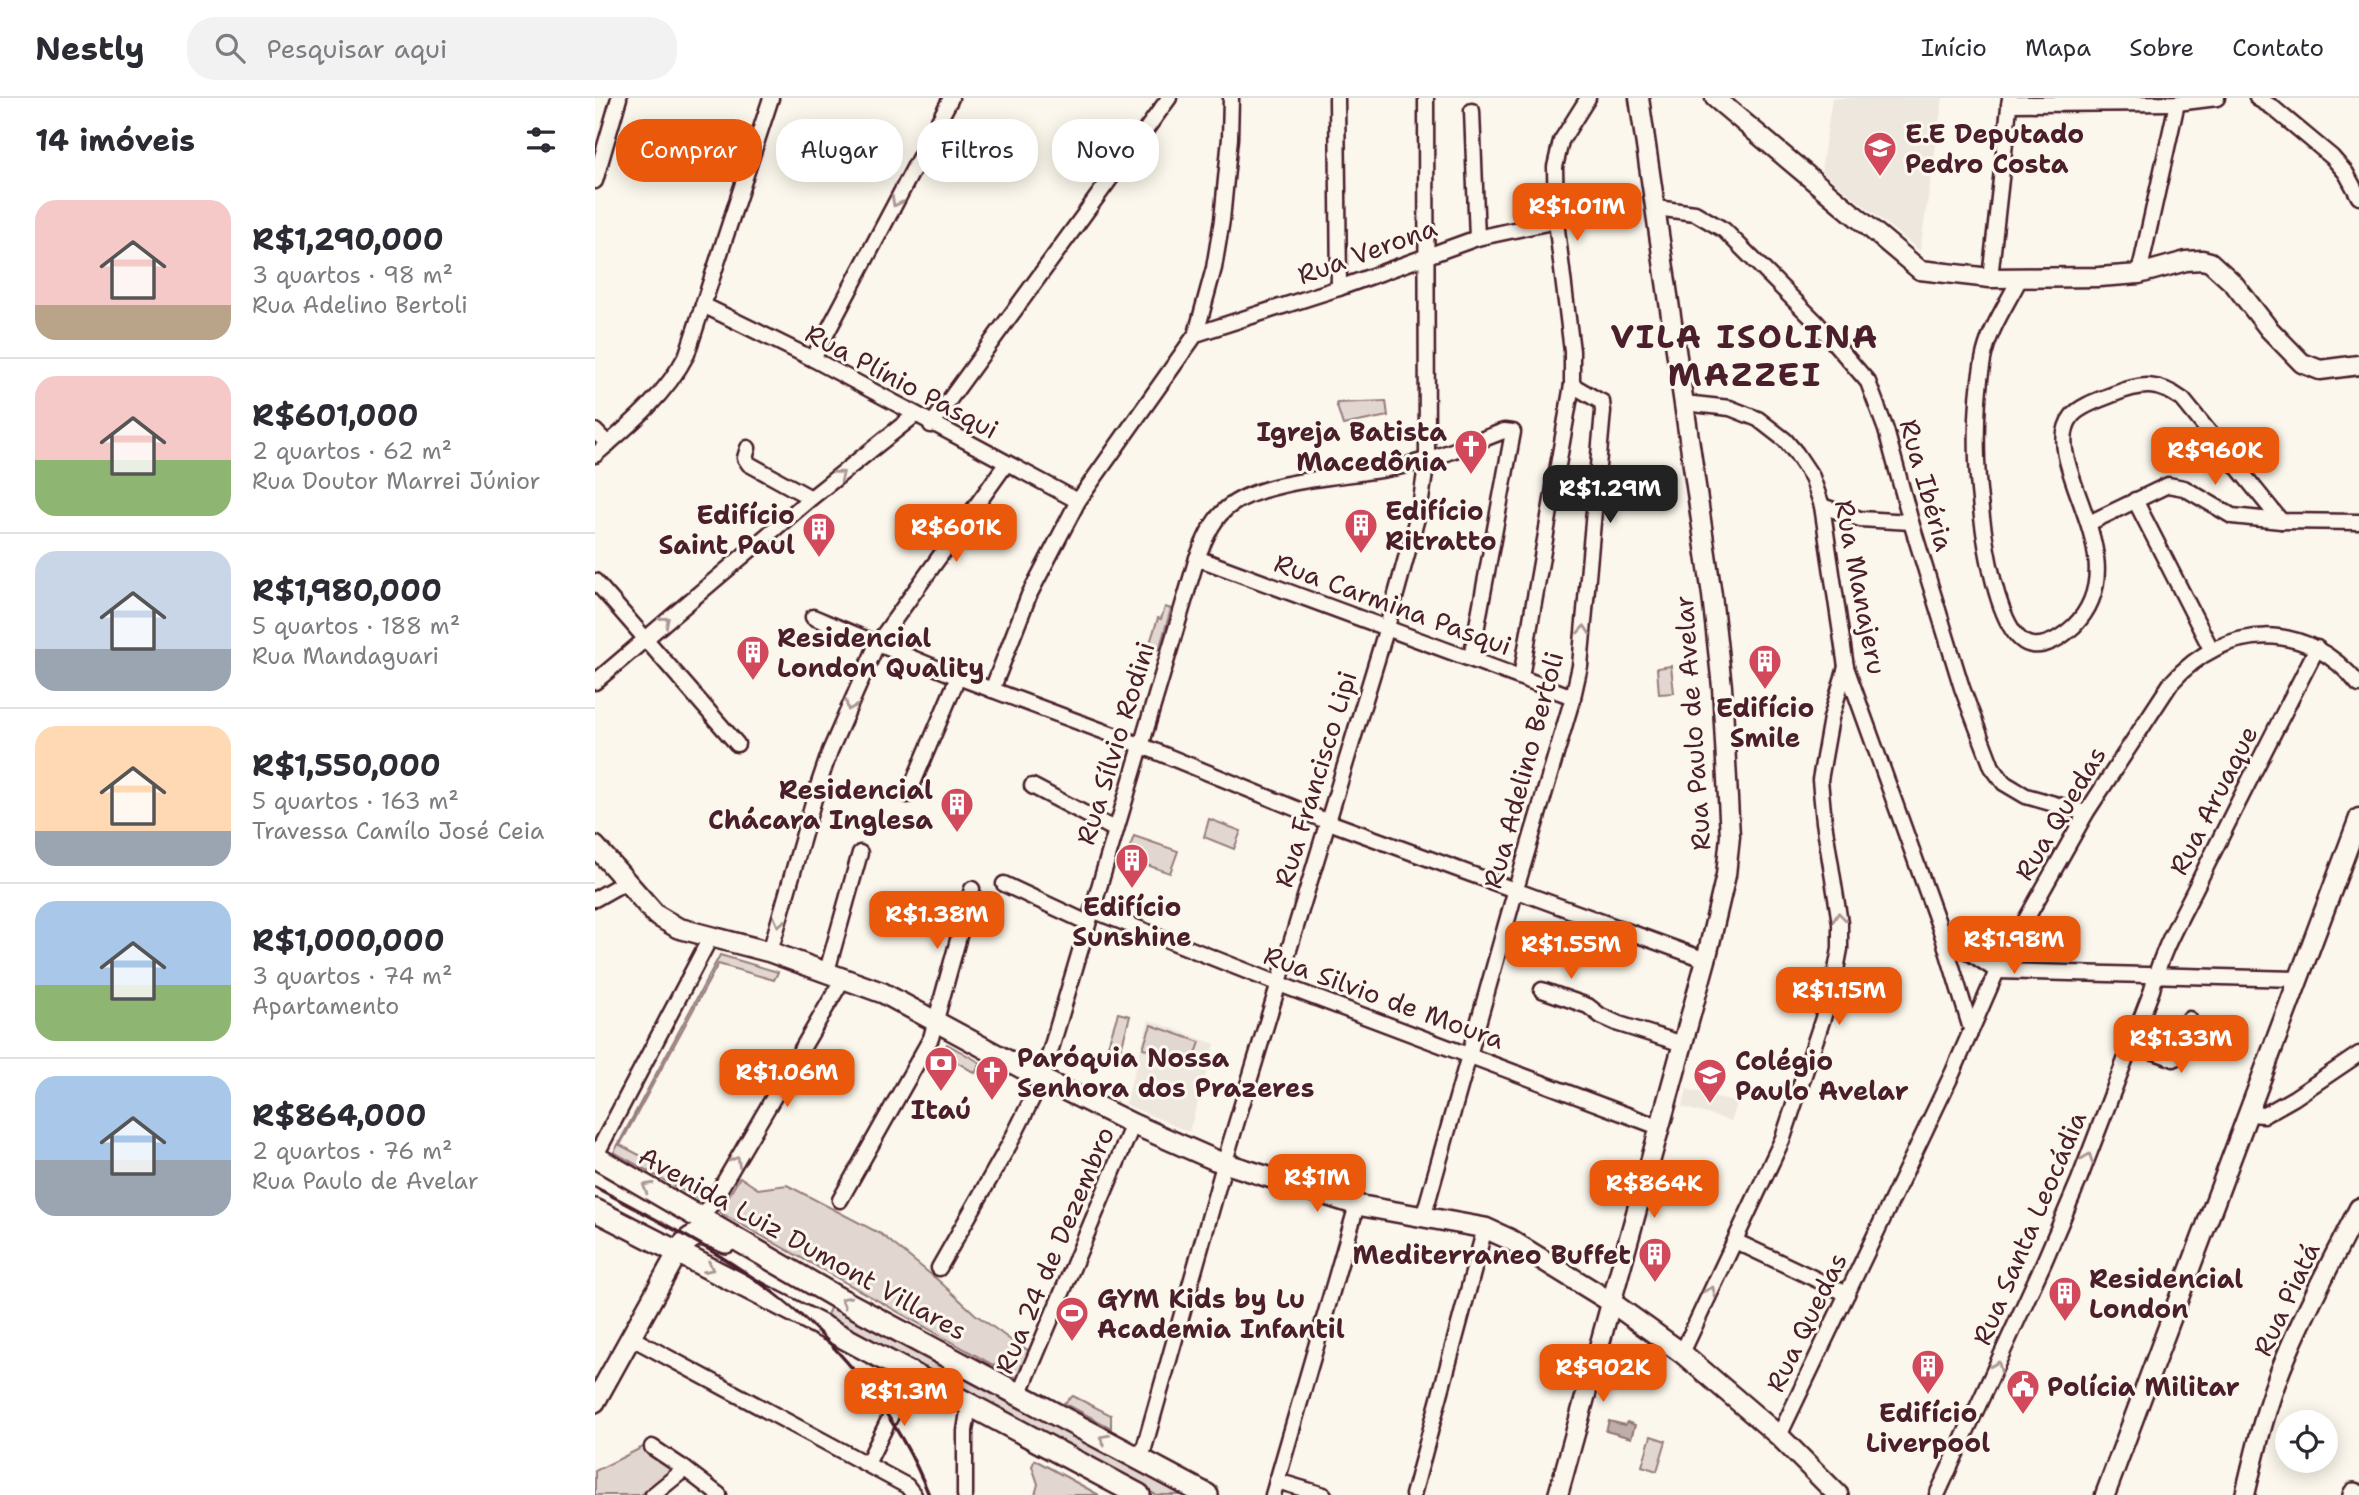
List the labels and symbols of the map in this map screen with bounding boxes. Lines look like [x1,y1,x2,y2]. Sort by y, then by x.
place label: E.E Deputado Pedro Costa [1905,116,2084,181]
school or university icon: E.E Deputado Pedro Costa [1861,129,1899,178]
pin: R$1.01M [1512,184,1642,243]
one-way arrow [891,195,904,207]
street label: Rua Verona [1293,210,1441,292]
district label: VILA ISOLINA MAZZEI [1611,314,1879,397]
street label: Rua Plínio Pasqui [799,315,1005,447]
place label: Igreja Batista Macedônia [1256,414,1447,479]
street label: Rua Ibéria [1892,415,1962,555]
church icon: Igreja Batista Macedônia [1452,427,1490,476]
pin: R$960K [2158,428,2272,487]
pin: R$1.29M [1545,466,1675,525]
one-way arrow [832,471,844,484]
place label: Edifício Ritratto [1385,493,1497,558]
place label: Edifício Saint Paul [658,497,795,562]
street label: Rua Manajeru [1827,497,1895,677]
pin: R$601K [899,504,1013,564]
building icon: Edifício Ritratto [1342,506,1380,555]
building icon: Edifício Saint Paul [800,510,838,559]
street label: Rua Carmina Pasqui [1270,545,1516,663]
street label: Rua Paulo de Avelar [1666,594,1718,852]
one-way arrow [657,617,670,629]
place label: Residencial London Quality [777,620,984,685]
one-way arrow [1576,624,1591,635]
building icon: Residencial London Quality [734,633,772,682]
street label: Rua Sílvio Rodini [1067,637,1163,849]
building icon: Edifício Smile [1746,642,1784,691]
street label: Rua Adelino Bertoli [1475,648,1571,892]
street label: Rua Francisco Lipi [1265,667,1365,891]
place label: Edifício Smile [1716,690,1814,755]
one-way arrow [844,699,858,711]
street label: Rua Aruaque [2160,719,2266,881]
street label: Rua Quedas [2006,739,2114,887]
place label: Residencial Chácara Inglesa [708,772,933,837]
building icon: Residencial Chácara Inglesa [938,785,976,834]
building icon: Edifício Sunshine [1113,841,1151,890]
place label: Edifício Sunshine [1072,889,1192,954]
pin: R$1.38M [872,892,1002,951]
one-way arrow [1832,911,1847,922]
one-way arrow [772,916,787,928]
pin: R$1.98M [1949,916,2079,976]
pin: R$1.55M [1506,922,1636,981]
street label: Rua Silvio de Moura [1259,937,1509,1057]
pin: R$1.15M [1774,968,1904,1027]
pin: R$1.33M [2116,1016,2246,1075]
place label: Paróquia Nossa Senhora dos Prazeres [1017,1040,1314,1105]
place label: Colégio Paulo Avelar [1735,1043,1909,1108]
bank icon: Itaú [922,1044,960,1093]
pin: R$1.06M [722,1049,852,1109]
church icon: Paróquia Nossa Senhora dos Prazeres [973,1053,1011,1102]
school or university icon: Colégio Paulo Avelar [1691,1056,1729,1105]
place label: Itaú [911,1092,971,1127]
street label: Rua Santa Leocádia [1964,1106,2094,1350]
street label: Rua 24 de Dezembro [986,1121,1122,1379]
street label: Avenida Luiz Dumont Villares [633,1138,973,1348]
one-way arrow [2079,1152,2093,1164]
pin: R$1M [1276,1154,1358,1214]
one-way arrow [728,1156,741,1169]
pin: R$864K [1597,1160,1711,1220]
one-way arrow [641,1183,654,1196]
building icon: Mediterraneo Buffet [1636,1235,1674,1284]
street label: Rua Piatá [2244,1236,2328,1362]
place label: Mediterraneo Buffet [1353,1237,1631,1272]
street label: Rua Quedas [1757,1247,1855,1397]
one-way arrow [702,1259,714,1273]
place label: Residencial London [2089,1261,2243,1326]
building icon: Residencial London [2046,1274,2084,1323]
place label: GYM Kids by Lu Academia Infantil [1097,1281,1345,1346]
one-way arrow [1703,1286,1717,1298]
sports icon: GYM Kids by Lu Academia Infantil [1053,1294,1091,1343]
one-way arrow [840,1296,852,1310]
pin: R$902K [1546,1344,1660,1404]
building icon: Edifício Liverpool [1909,1347,1947,1396]
one-way arrow [1989,1361,2003,1374]
public building icon: Polícia Militar [2004,1367,2042,1416]
pin: R$1.3M [847,1368,961,1428]
place label: Polícia Militar [2047,1369,2240,1404]
place label: Edifício Liverpool [1866,1395,1990,1460]
one-way arrow [1098,1434,1111,1448]

